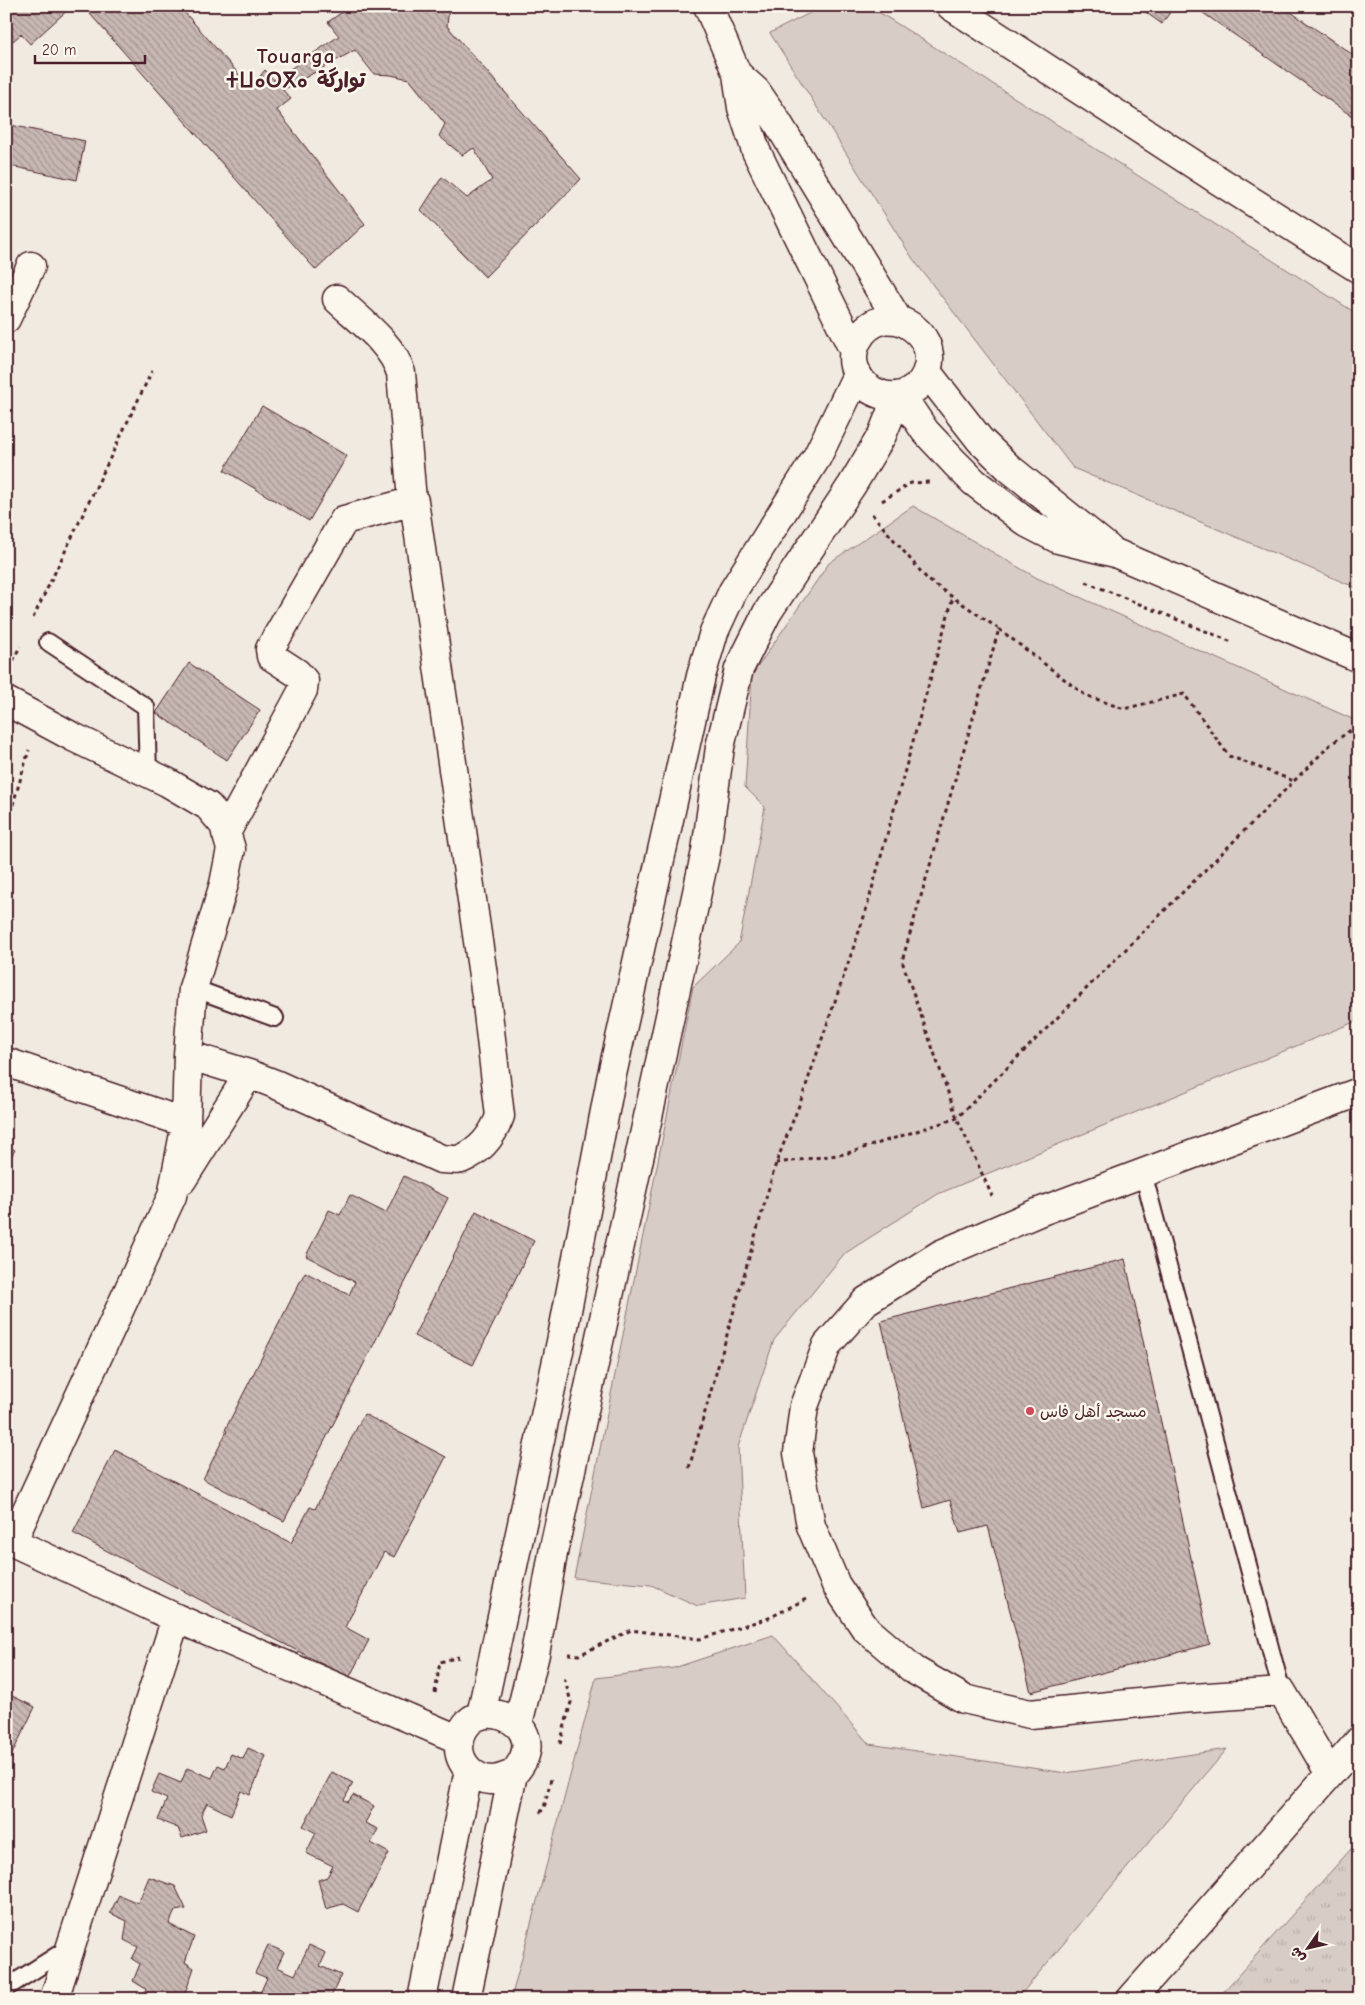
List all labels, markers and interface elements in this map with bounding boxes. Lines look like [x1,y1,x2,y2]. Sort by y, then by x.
scale bar [35,32,145,64]
text: 20 m [42,41,76,59]
district label: Touarga ⵜⵡⴰⵔⴳⴰ توارگة [227,44,366,93]
place label: مسجد أهل فاس [1040,1403,1147,1421]
marker: مسجد أهل فاس [1024,1405,1036,1417]
north arrow [1282,1922,1332,1972]
text: ش [1286,1944,1309,1966]

